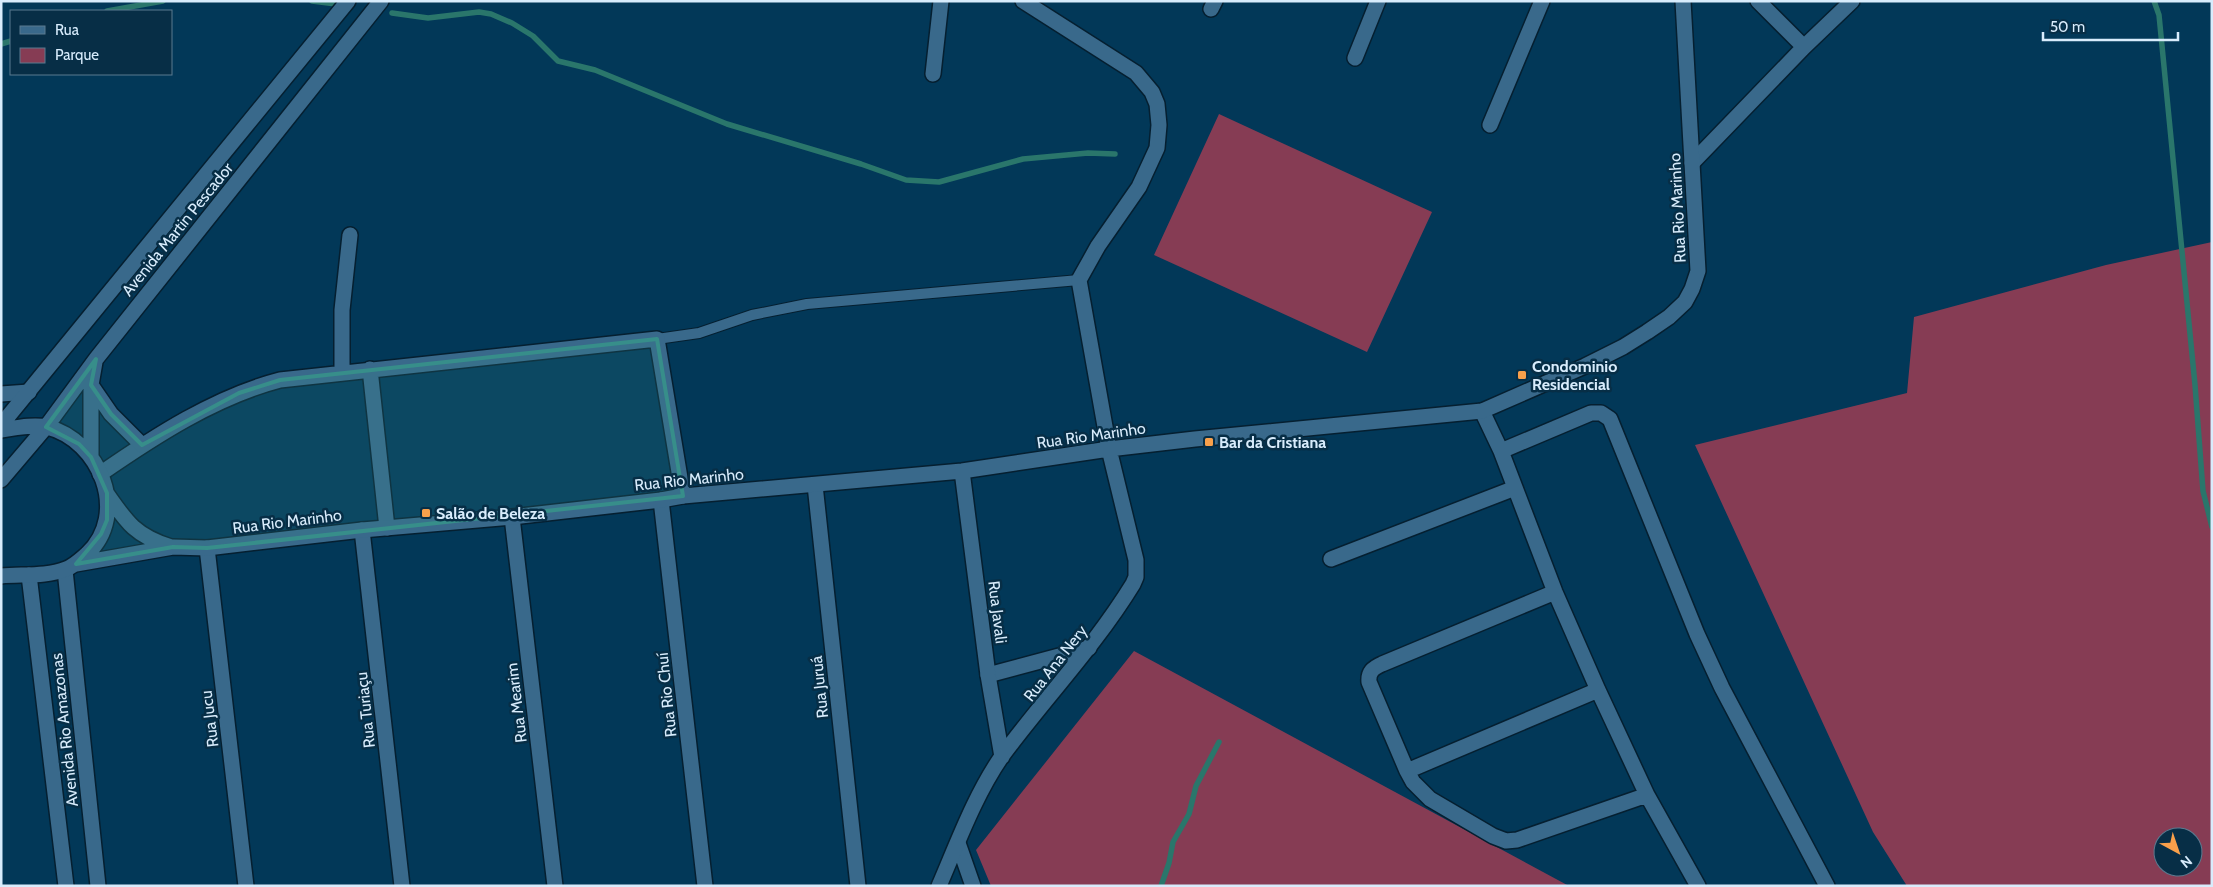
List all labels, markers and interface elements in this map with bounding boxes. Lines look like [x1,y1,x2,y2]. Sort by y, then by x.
legend [10,10,172,75]
scale bar [2043,10,2178,42]
text: 50 m [2050,18,2085,36]
text: Rua [55,21,80,39]
text: Parque [55,46,99,64]
street label: Rua Rio Marinho [1665,152,1690,263]
street label: Avenida Martin Pescador [118,158,238,300]
place label: Condominio Residencial [1532,357,1617,394]
marker: Condominio Residencial [1516,369,1528,381]
street label: Rua Rio Marinho [1035,418,1147,453]
place label: Bar da Cristiana [1219,433,1326,452]
marker: Bar da Cristiana [1203,436,1215,448]
street label: Rua Rio Marinho [633,464,745,495]
place label: Salão de Beleza [436,504,545,523]
street label: Rua Rio Marinho [231,505,343,538]
marker: Salão de Beleza [420,507,432,519]
street label: Rua Javali [984,580,1011,645]
street label: Rua Ana Nery [1020,621,1091,705]
street label: Rua Rio Chuí [653,651,680,738]
street label: Avenida Rio Amazonas [47,652,82,808]
street label: Rua Juruá [807,655,832,719]
street label: Rua Mearim [502,662,531,744]
street label: Rua Turiaçu [352,671,379,749]
street label: Rua Jucu [197,689,222,748]
north arrow [2153,827,2203,877]
text: N [2177,852,2196,872]

